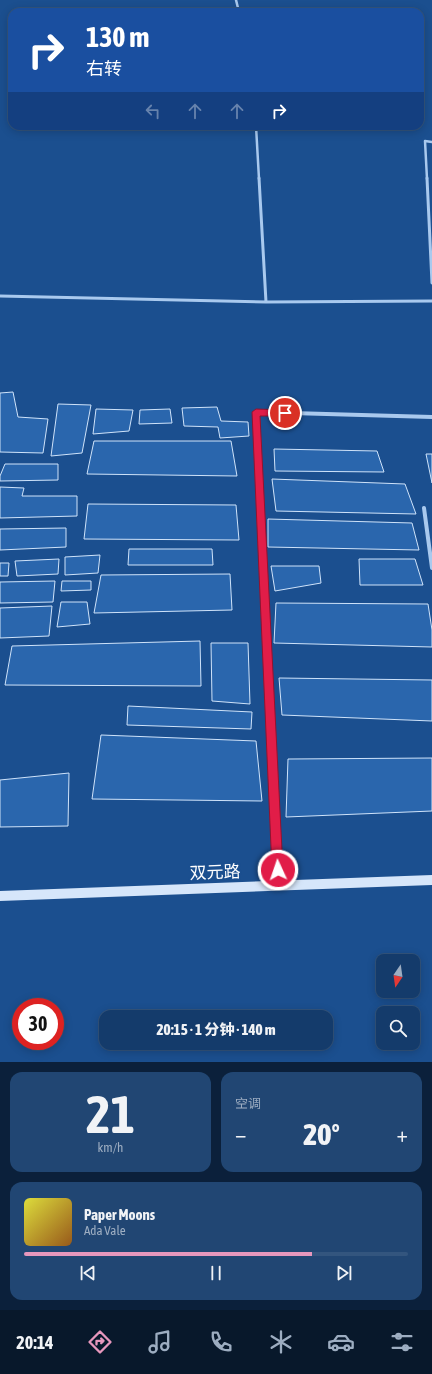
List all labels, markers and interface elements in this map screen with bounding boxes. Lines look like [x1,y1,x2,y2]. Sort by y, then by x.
text: 130 m [86,21,149,53]
icon: right [20,24,72,76]
text: 右转 [86,58,122,79]
icon: left [142,100,164,122]
icon: ahead [184,100,206,122]
icon: ahead [226,100,248,122]
icon: right [268,100,290,122]
pin [268,396,302,430]
icon: arrive [274,402,296,424]
position arrow [257,849,299,891]
street label: 双元路 [189,861,241,883]
north arrow [376,954,420,998]
map controls [376,954,420,1050]
speed limit sign: 30 [12,998,64,1050]
button: search [376,1006,420,1050]
text: 20:15 · 1 分钟 · 140 m [157,1021,275,1038]
text: 21 [86,1084,135,1144]
text: 空调 [235,1096,261,1111]
text: 20° [303,1117,340,1151]
text: − [235,1121,246,1147]
text: + [397,1121,408,1147]
text: km/h [98,1140,123,1155]
text: Paper Moons [84,1206,155,1223]
text: Ada Vale [84,1223,126,1238]
icon: previous [77,1262,99,1284]
icon: pause [205,1262,227,1284]
icon: next [333,1262,355,1284]
icon: directions [86,1328,114,1356]
icon: music [146,1328,174,1356]
icon: phone [207,1328,235,1356]
icon: climate [267,1328,295,1356]
icon: car [327,1328,355,1356]
icon: filters [388,1328,416,1356]
text: 20:14 [16,1332,54,1353]

